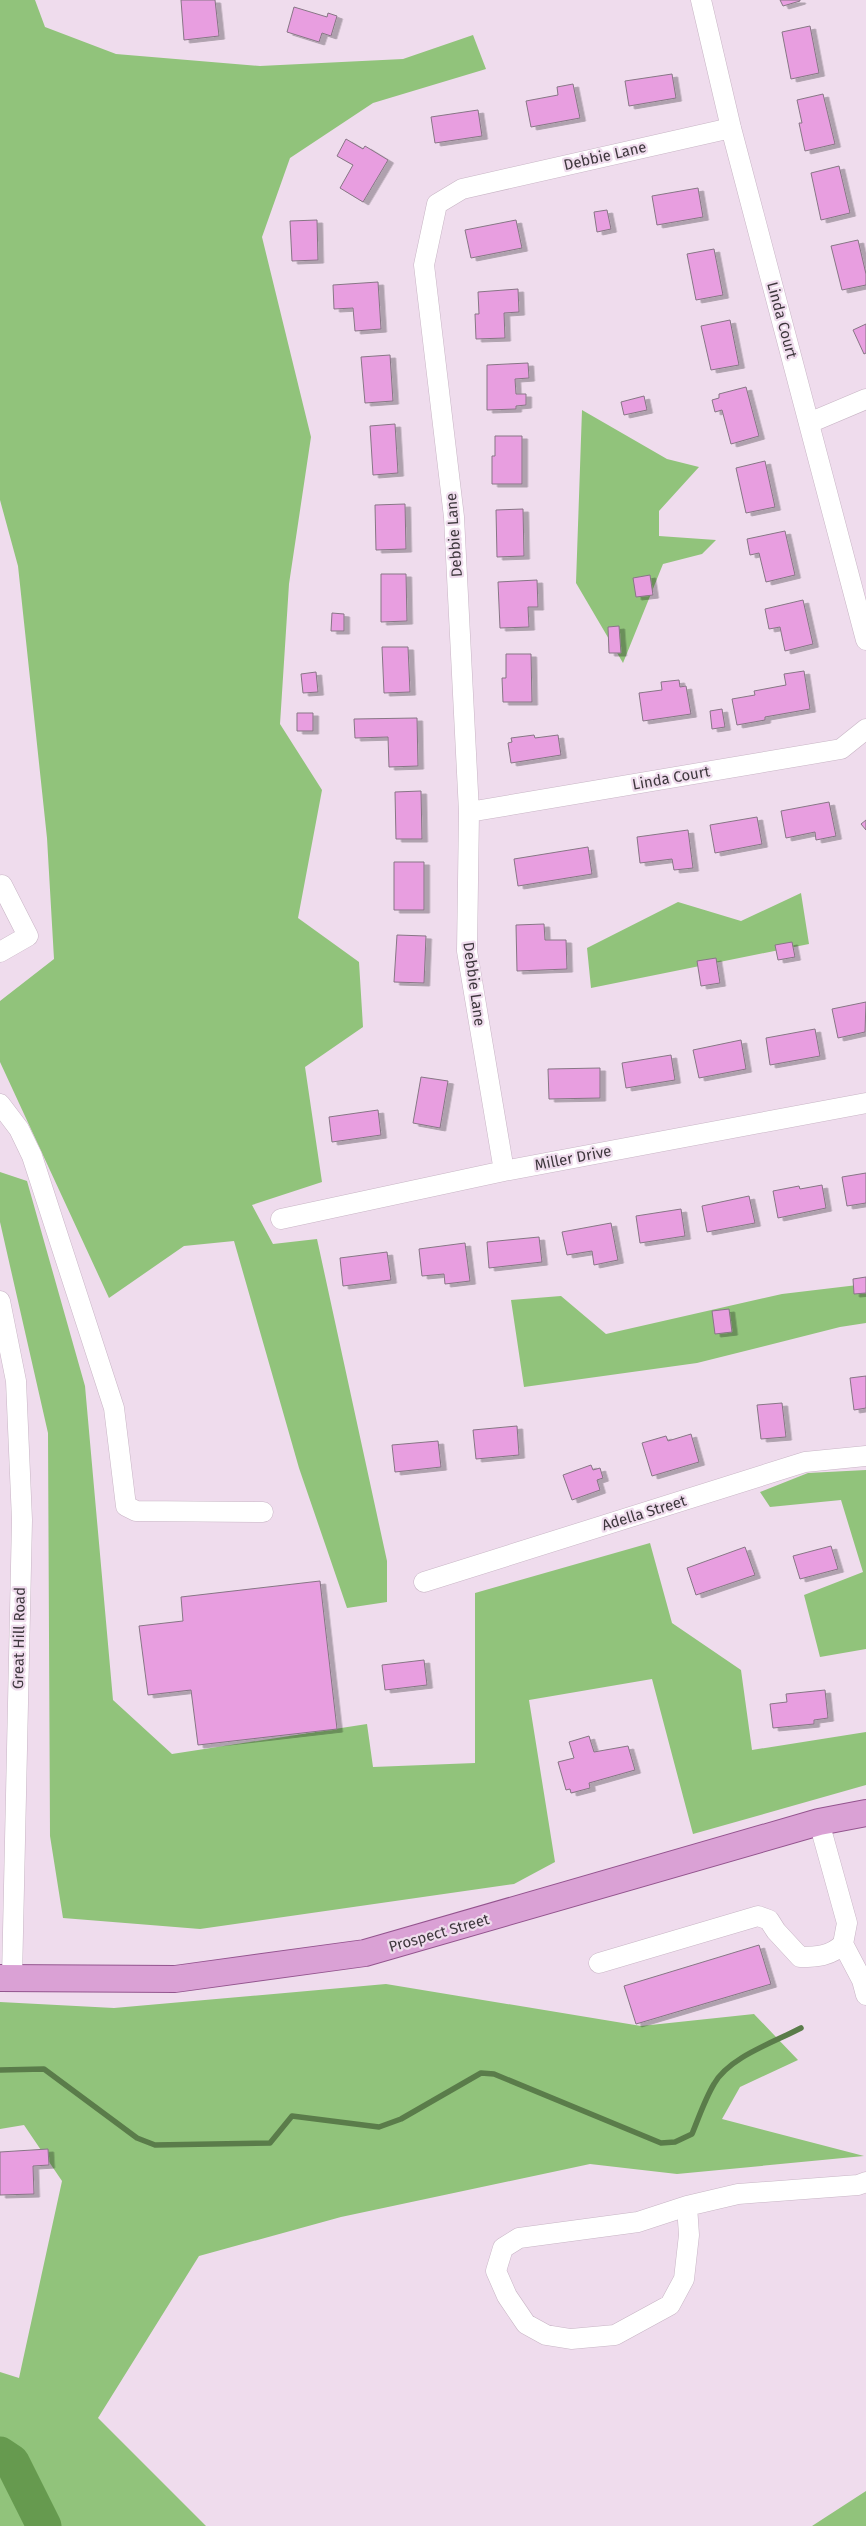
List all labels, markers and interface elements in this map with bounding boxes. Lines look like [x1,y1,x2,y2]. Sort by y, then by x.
street label: Debbie Lane [562,138,648,174]
street label: Linda Court [763,280,801,361]
street label: Debbie Lane [442,492,466,578]
street label: Linda Court [631,762,712,794]
street label: Debbie Lane [459,941,489,1027]
street label: Miller Drive [533,1142,613,1174]
street label: Adella Street [600,1491,689,1534]
street label: Great Hill Road [9,1587,29,1689]
street label: Prospect Street [387,1910,492,1956]

